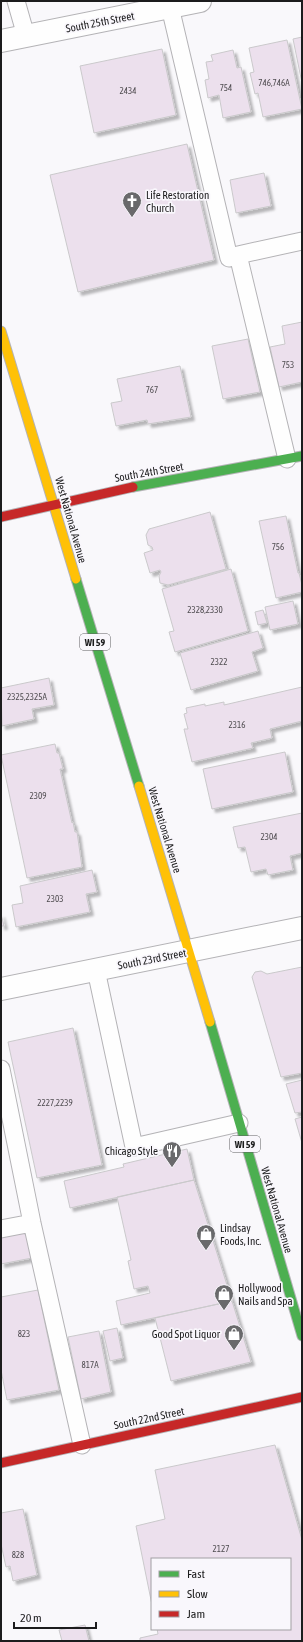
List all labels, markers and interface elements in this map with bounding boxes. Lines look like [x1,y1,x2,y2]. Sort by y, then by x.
street label: South 25th Street [65,9,135,35]
house number: 746,746A [258,78,290,88]
house number: 754 [220,83,232,93]
house number: 2434 [120,86,136,96]
place label: Life Restoration Church [146,189,209,214]
church icon: Life Restoration Church [121,190,143,218]
house number: 753 [282,360,294,370]
house number: 767 [146,385,158,395]
street label: South 24th Street [114,460,184,484]
street label: West National Avenue [53,476,89,564]
house number: 756 [272,542,284,552]
house number: 2328,2330 [187,605,223,615]
road number: WI 59 [80,634,110,650]
house number: 2322 [211,657,227,667]
house number: 2325,2325A [7,692,48,702]
house number: 2316 [229,720,245,730]
street label: West National Avenue [146,786,184,874]
house number: 2309 [30,791,46,801]
house number: 2304 [261,832,277,842]
house number: 2303 [47,894,63,904]
street label: South 23rd Street [117,946,187,972]
house number: 2227,2239 [37,1098,73,1108]
road number: WI 59 [230,1136,260,1152]
restaurant icon: Chicago Style [161,1140,183,1168]
place label: Chicago Style [105,1145,158,1157]
street label: West National Avenue [259,1166,295,1254]
place label: Lindsay Foods, Inc. [220,1222,261,1247]
shop icon: Lindsay Foods, Inc. [195,1223,217,1251]
place label: Hollywood Nails and Spa [238,1282,293,1307]
shop icon: Hollywood Nails and Spa [213,1283,235,1311]
shop icon: Good Spot Liquor [223,1323,245,1351]
place label: Good Spot Liquor [152,1328,221,1340]
house number: 823 [18,1329,30,1339]
house number: 817A [81,1360,99,1370]
street label: South 22nd Street [113,1405,185,1431]
house number: 2127 [213,1544,229,1554]
house number: 828 [12,1550,24,1560]
legend [151,1558,291,1630]
text: Fast [187,1567,205,1581]
text: Slow [187,1587,208,1601]
scale bar [14,1604,96,1630]
text: Jam [187,1607,205,1621]
text: 20 m [20,1611,42,1625]

